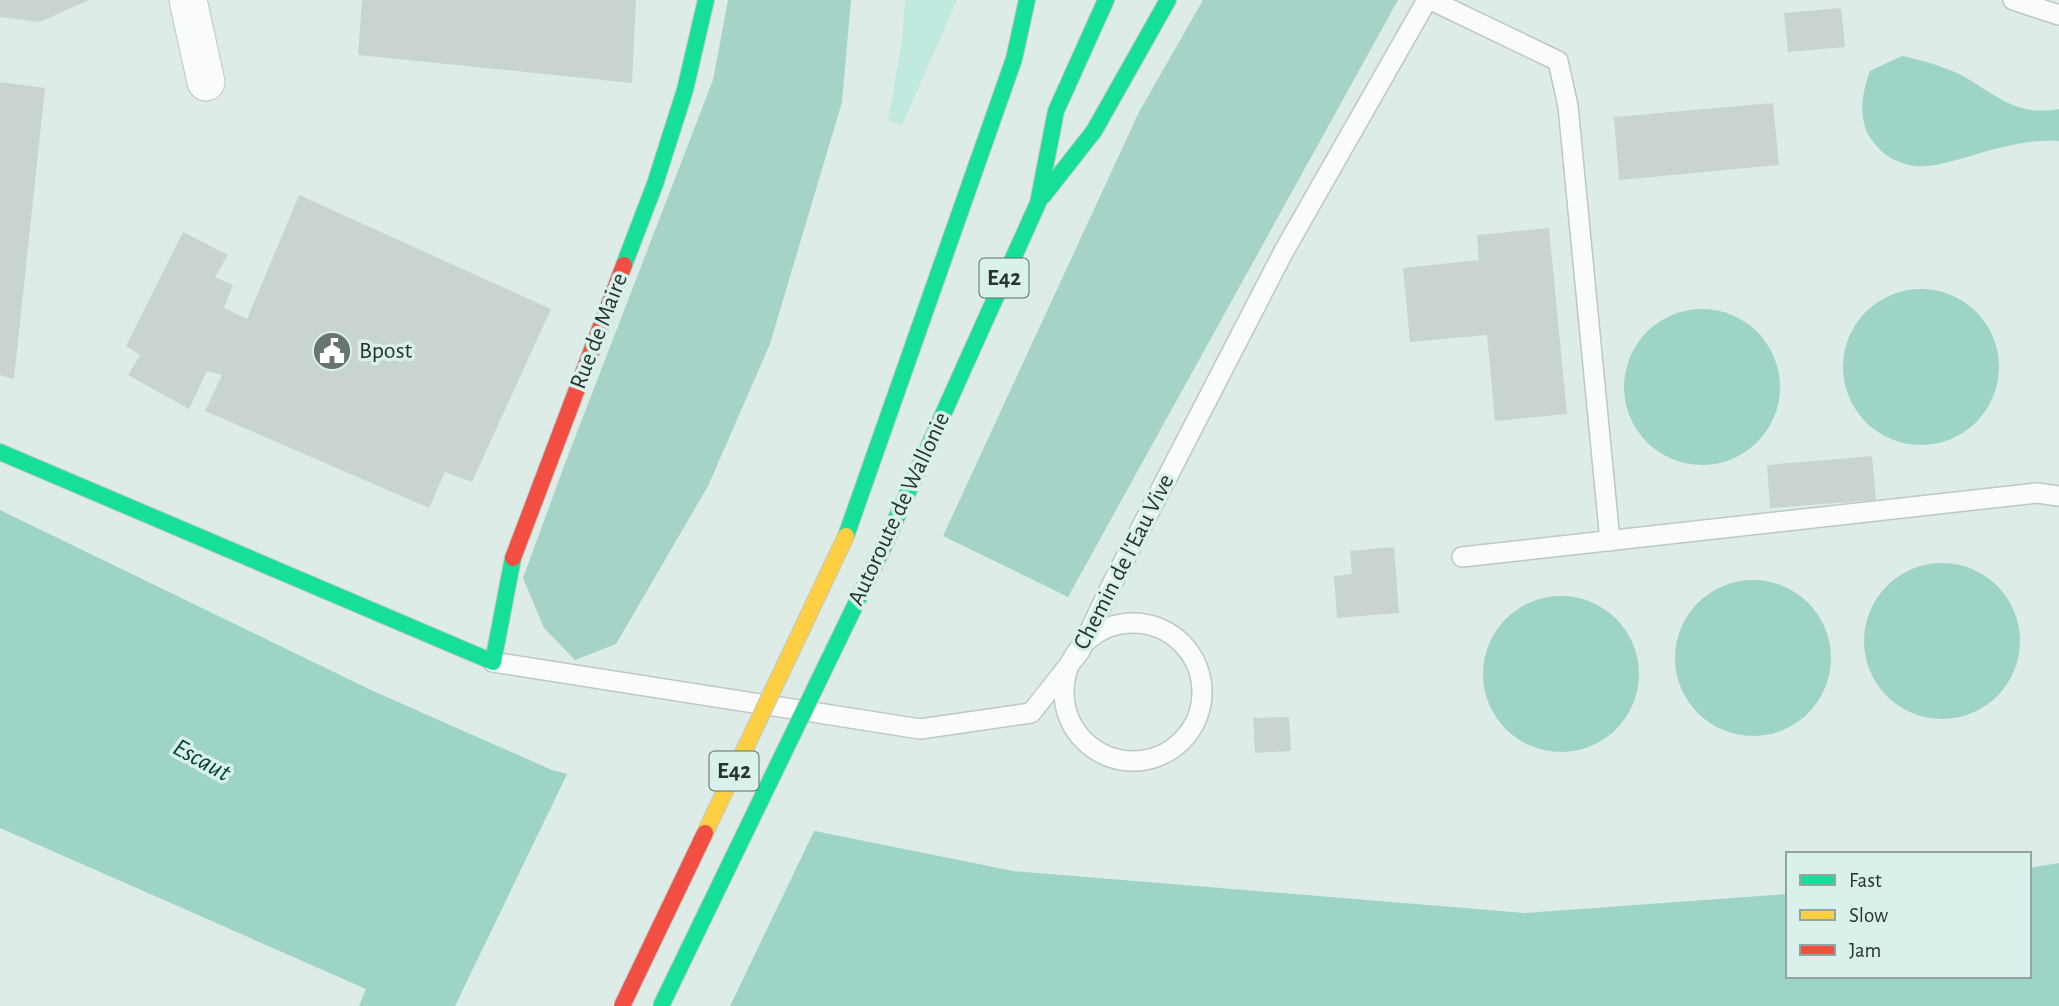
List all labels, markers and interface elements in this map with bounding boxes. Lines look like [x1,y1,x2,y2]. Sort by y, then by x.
road number: E42 [979,258,1028,298]
street label: Rue de Maire [566,270,632,392]
public building icon: Bpost [311,330,353,372]
place label: Bpost [359,339,413,363]
street label: Autoroute de Wallonie [844,409,954,609]
street label: Chemin de l'Eau Vive [1069,470,1179,654]
water label: Escaut [169,734,235,786]
road number: E42 [710,751,758,790]
legend [1786,852,2031,978]
text: Fast [1849,870,1882,891]
text: Slow [1849,905,1888,926]
text: Jam [1849,940,1881,961]

